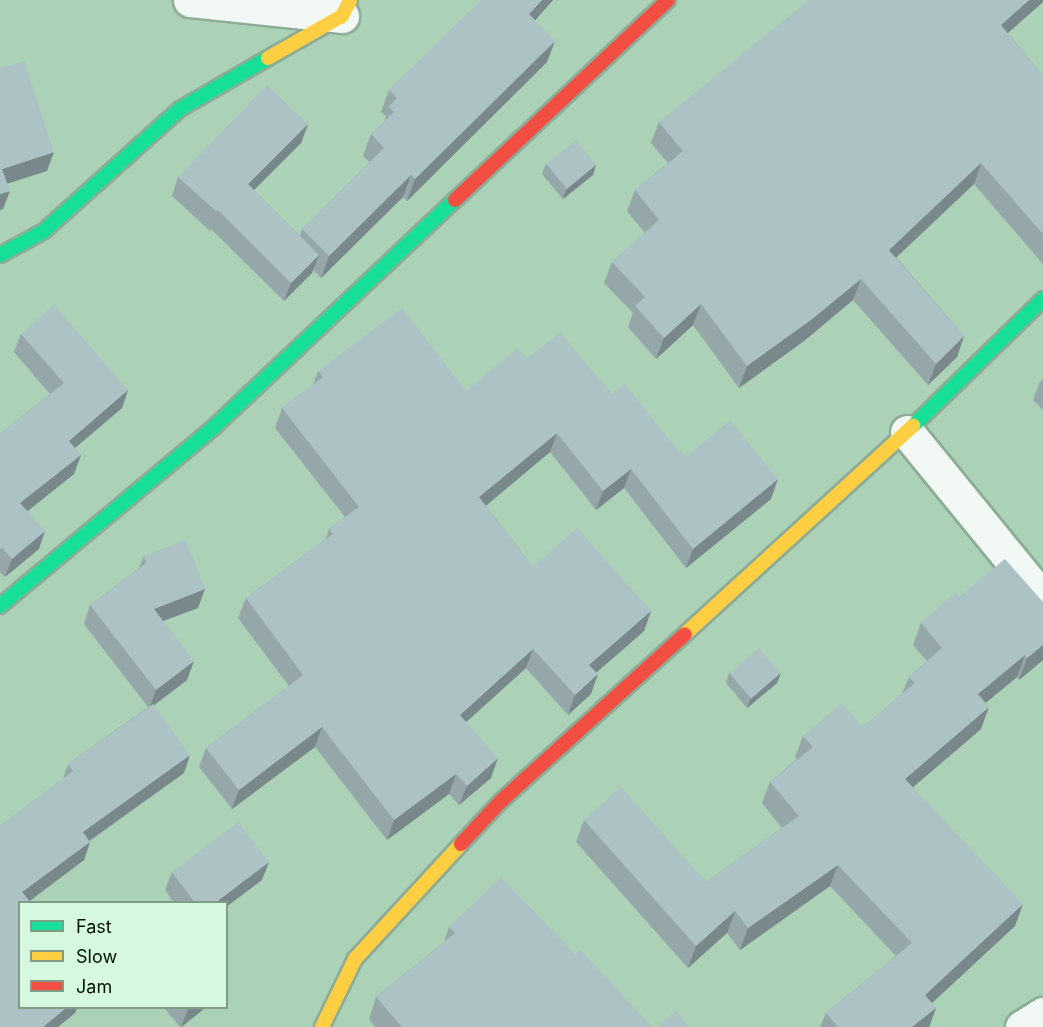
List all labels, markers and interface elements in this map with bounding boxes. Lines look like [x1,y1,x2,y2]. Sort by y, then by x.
legend [18,901,228,1009]
text: Fast [76,916,112,937]
text: Slow [76,946,117,967]
text: Jam [76,976,112,997]

